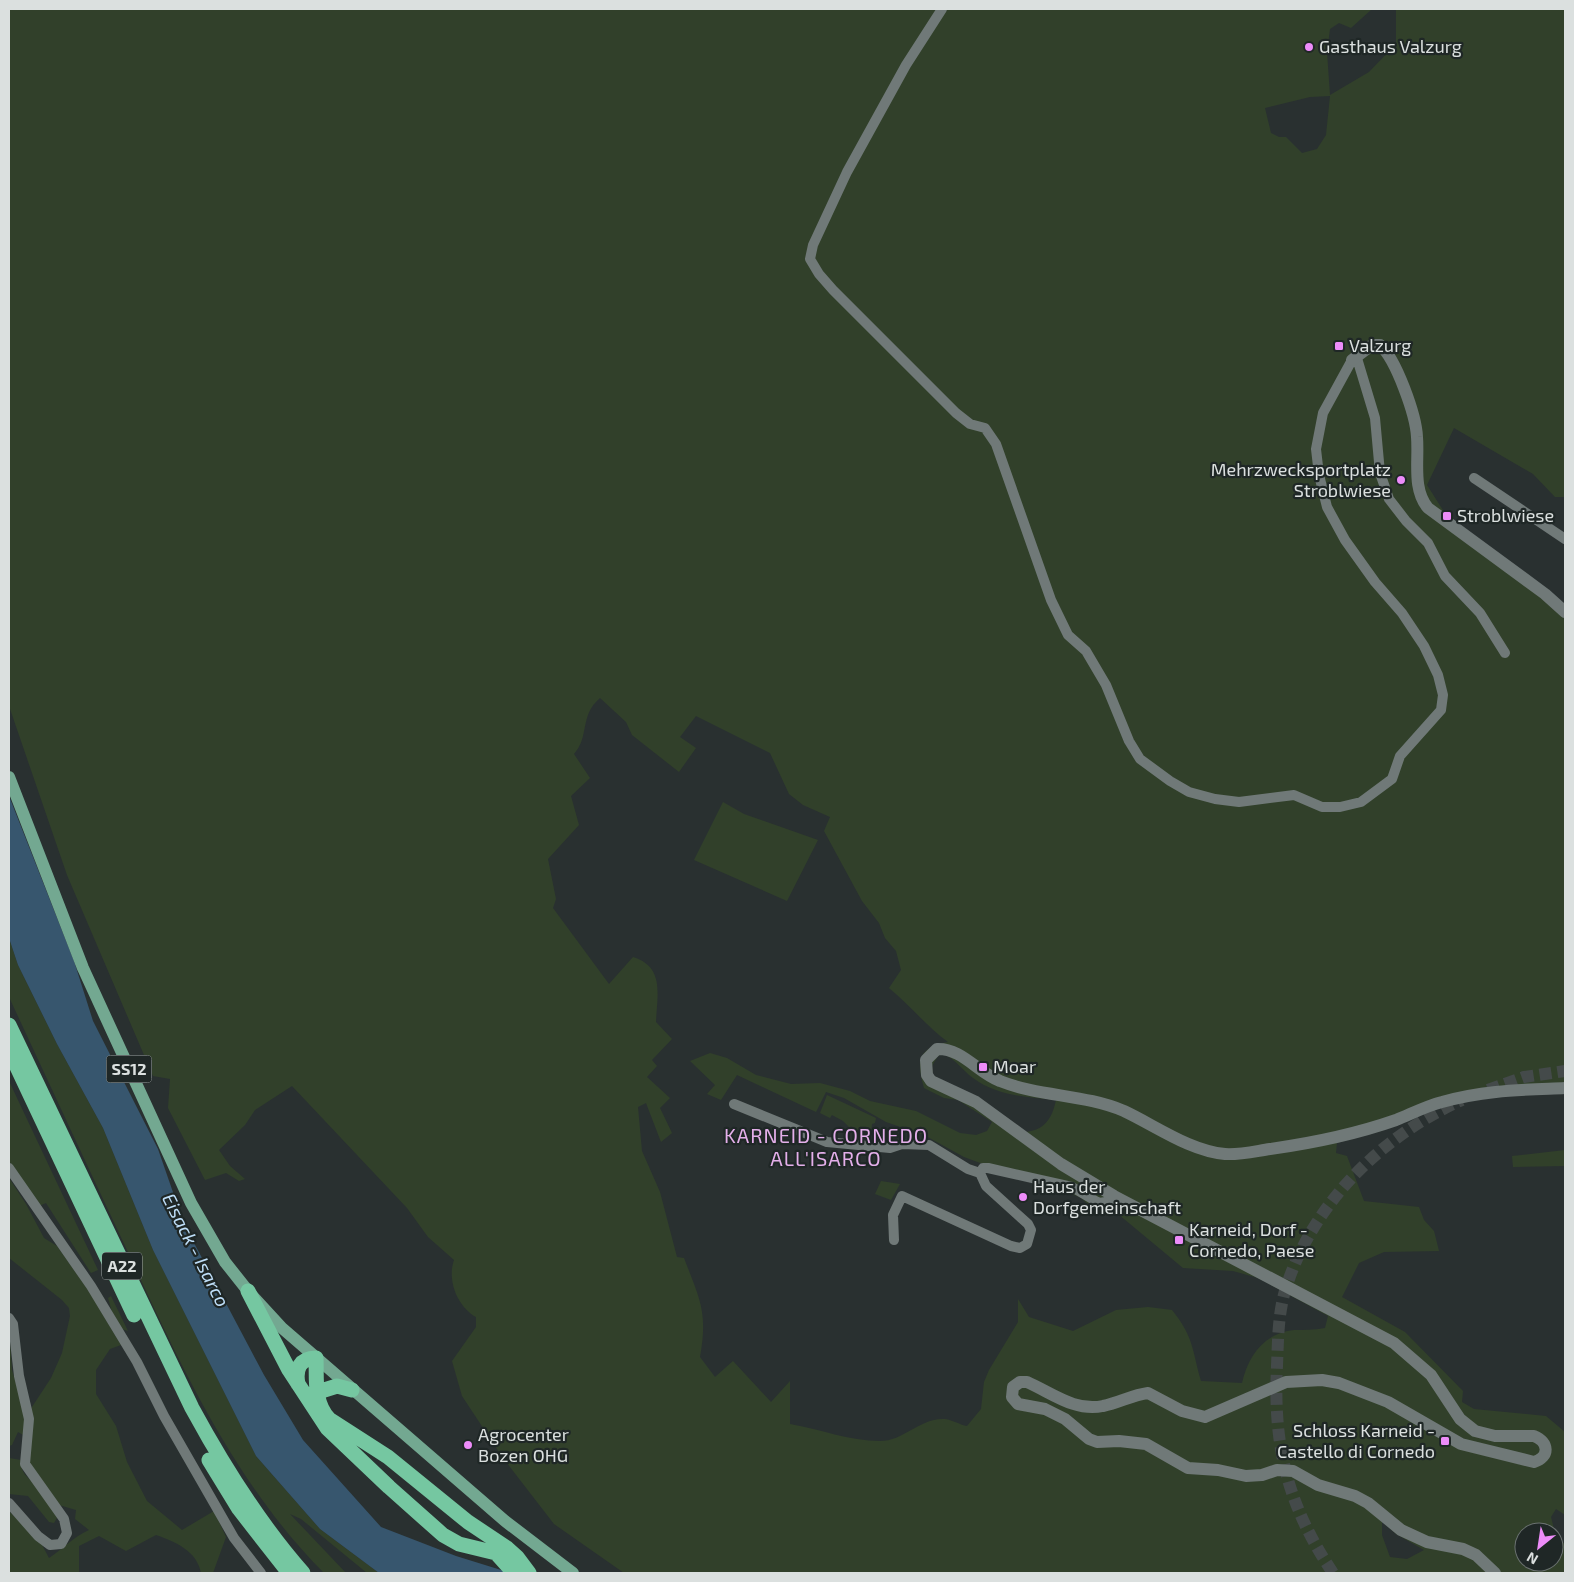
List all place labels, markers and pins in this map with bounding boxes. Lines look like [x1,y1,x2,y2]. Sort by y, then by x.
place label: Gasthaus Valzurg [1319,35,1462,57]
marker: Gasthaus Valzurg [1303,41,1315,53]
place label: Valzurg [1349,334,1411,356]
marker: Valzurg [1333,340,1345,352]
place label: Mehrzwecksportplatz Stroblwiese [1211,458,1391,501]
marker: Mehrzwecksportplatz Stroblwiese [1395,474,1407,486]
place label: Stroblwiese [1457,504,1554,526]
marker: Stroblwiese [1441,510,1453,522]
place label: Moar [993,1055,1036,1077]
marker: Moar [977,1061,989,1073]
place label: Haus der Dorfgemeinschaft [1033,1175,1181,1218]
marker: Haus der Dorfgemeinschaft [1017,1191,1029,1203]
place label: Karneid, Dorf - Cornedo, Paese [1189,1218,1314,1261]
marker: Karneid, Dorf - Cornedo, Paese [1173,1234,1185,1246]
place label: Schloss Karneid - Castello di Cornedo [1277,1419,1435,1462]
place label: Agrocenter Bozen OHG [478,1423,569,1466]
marker: Schloss Karneid - Castello di Cornedo [1439,1435,1451,1447]
marker: Agrocenter Bozen OHG [462,1439,474,1451]

